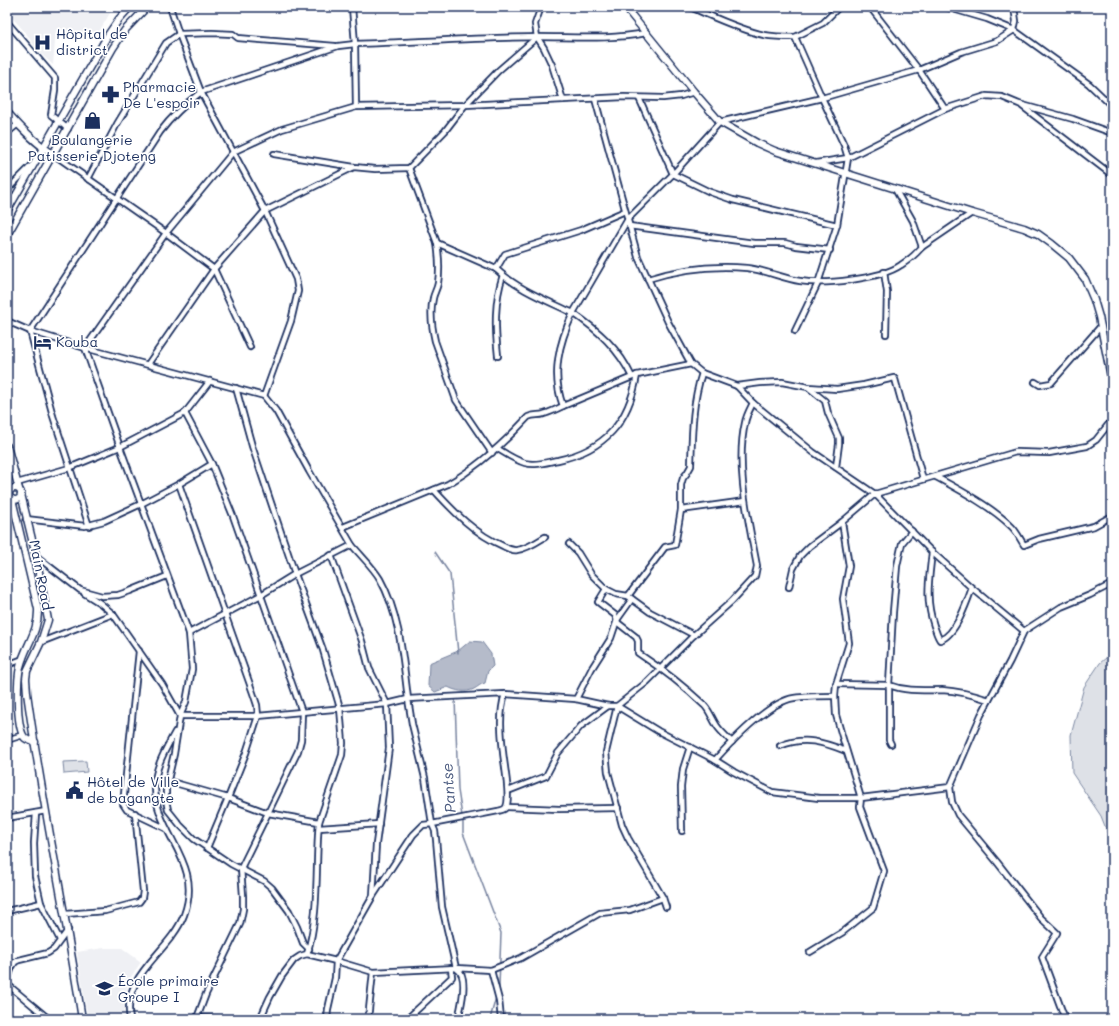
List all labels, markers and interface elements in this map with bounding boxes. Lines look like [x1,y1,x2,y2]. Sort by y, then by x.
place label: Hôpital de district [56,24,128,59]
hospital icon: Hôpital de district [33,32,53,52]
place label: Pharmacie De L'espoir [123,77,200,112]
pharmacy icon: Pharmacie De L'espoir [100,85,120,105]
shop icon: Boulangerie Patisserie Djoteng [82,110,102,130]
place label: Boulangerie Patisserie Djoteng [28,130,156,165]
hotel icon: Kouba [33,332,53,352]
place label: Kouba [56,332,98,351]
street label: Main Road [25,538,58,612]
water label: Pantse [436,762,460,814]
place label: Hôtel de Ville de bagangte [87,772,179,807]
public building icon: Hôtel de Ville de bagangte [64,780,84,800]
place label: École primaire Groupe I [118,971,219,1006]
school or university icon: École primaire Groupe I [95,979,115,999]

